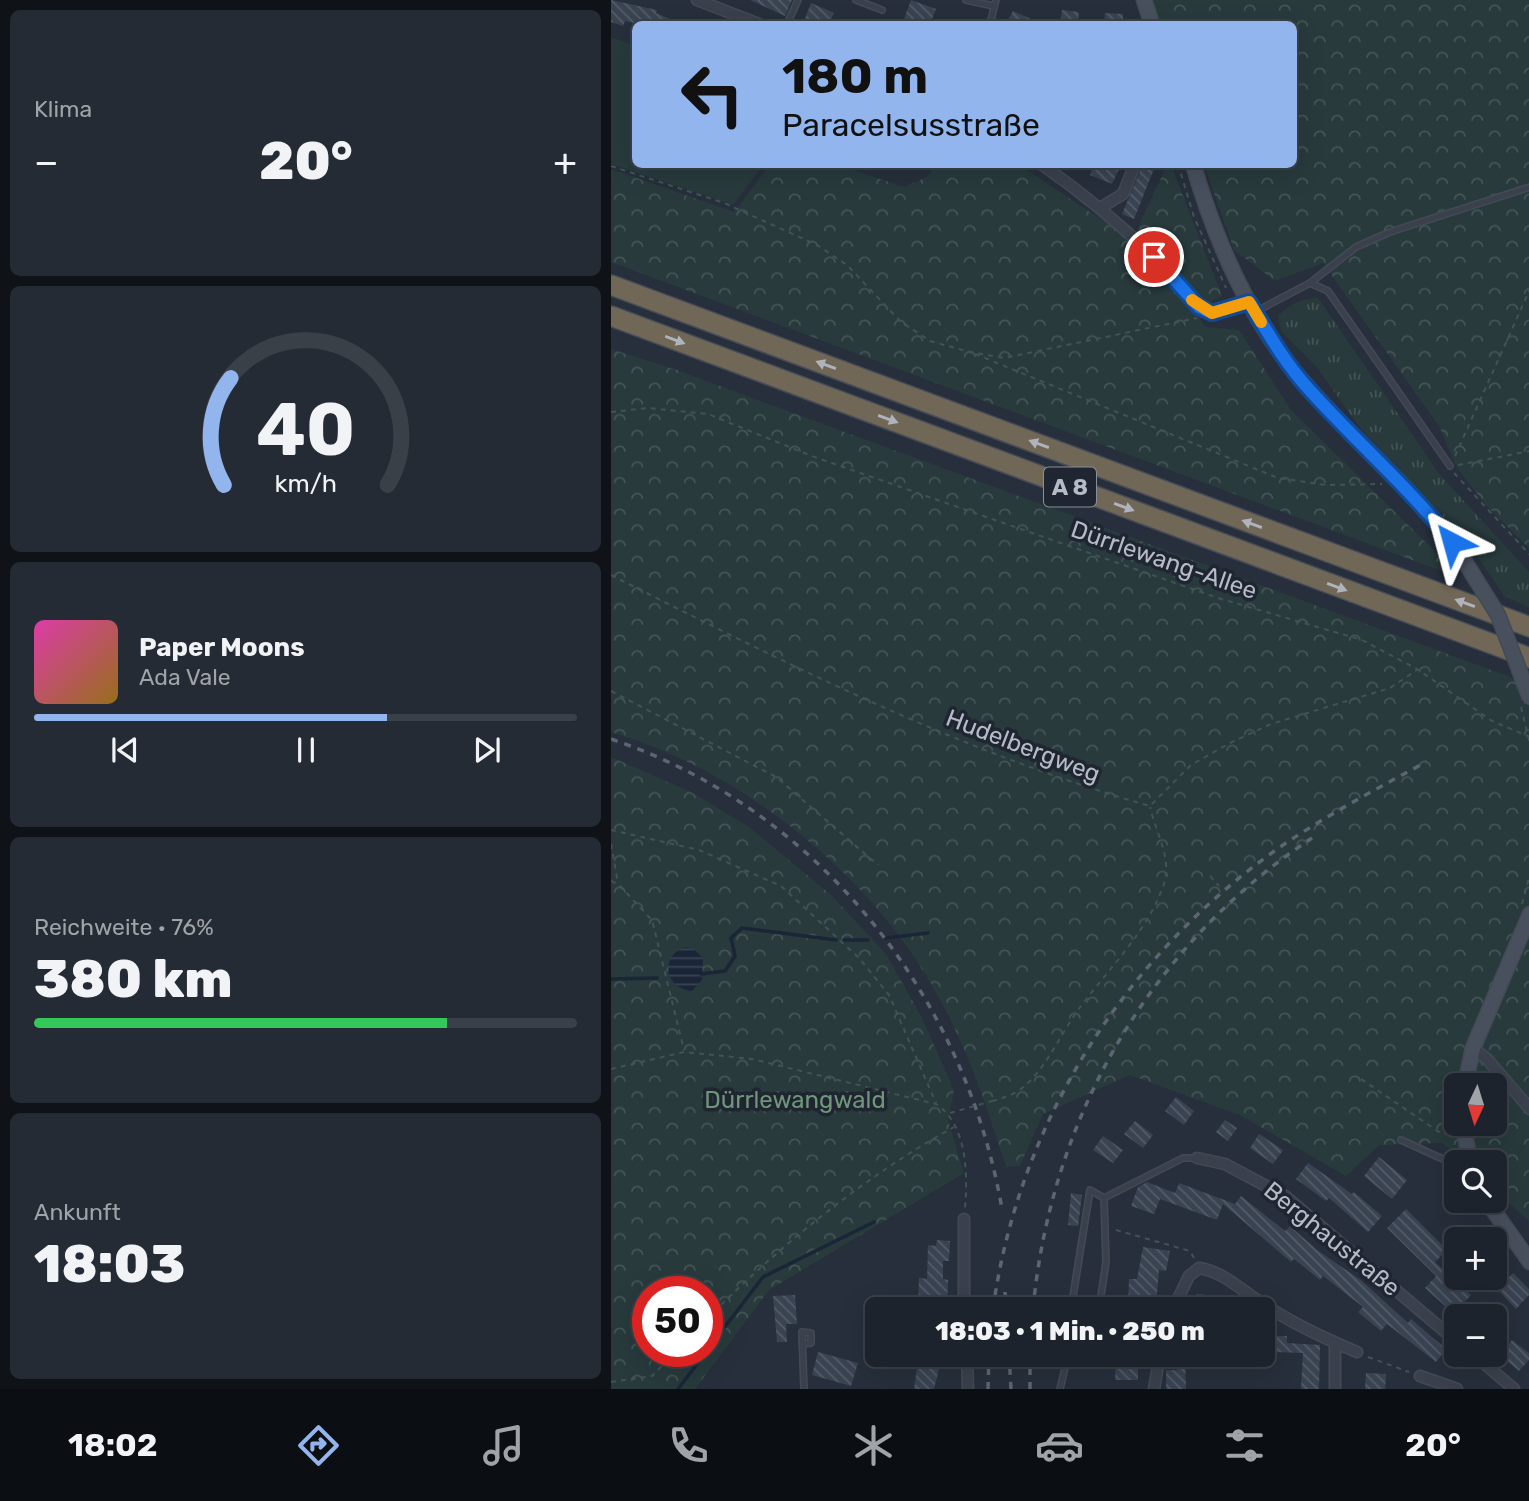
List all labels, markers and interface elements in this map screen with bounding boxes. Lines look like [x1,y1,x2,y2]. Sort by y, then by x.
text: 180 m [782,47,928,105]
icon: left [667,49,758,140]
text: Klima [34,95,92,123]
text: Paracelsusstraße [782,106,1040,144]
text: 20° [259,130,353,192]
text: − [34,139,59,185]
text: + [553,139,577,185]
pin [1124,227,1184,287]
icon: arrive [1135,238,1173,276]
one-way arrow [664,334,685,345]
one-way arrow [815,359,836,370]
text: 40 [256,387,355,473]
one-way arrow [878,414,899,425]
one-way arrow [1028,438,1049,449]
road number: A 8 [1044,467,1096,506]
text: km/h [274,468,337,497]
one-way arrow [1114,502,1135,513]
position arrow [1415,505,1489,579]
street label: Dürrlewang-Allee [1067,515,1261,605]
one-way arrow [1242,518,1263,529]
one-way arrow [1327,581,1348,592]
one-way arrow [1455,597,1476,608]
text: Paper Moons [139,632,305,663]
text: Ada Vale [139,663,231,691]
street label: Hudelbergweg [942,704,1104,788]
icon: previous [106,731,144,769]
icon: pause [287,731,325,769]
icon: next [468,731,506,769]
text: Reichweite · 76% [34,913,214,941]
text: 380 km [34,948,233,1010]
north arrow [1444,1073,1507,1136]
map controls [1444,1073,1507,1367]
park label: Dürrlewangwald [704,1086,886,1114]
button: search [1444,1150,1507,1213]
street label: Berghaustraße [1259,1176,1405,1302]
text: Ankunft [34,1198,121,1226]
button: + [1444,1227,1507,1290]
text: 18:03 [34,1233,185,1295]
speed limit sign: 50 [632,1276,723,1367]
button: − [1444,1304,1507,1367]
text: 18:03 · 1 Min. · 250 m [935,1316,1205,1347]
icon: directions [294,1421,343,1470]
icon: music [479,1421,528,1470]
icon: phone [664,1421,713,1470]
icon: climate [849,1421,898,1470]
icon: car [1035,1421,1084,1470]
icon: filters [1220,1421,1269,1470]
text: 18:02 [68,1426,158,1464]
text: 20° [1405,1426,1461,1464]

